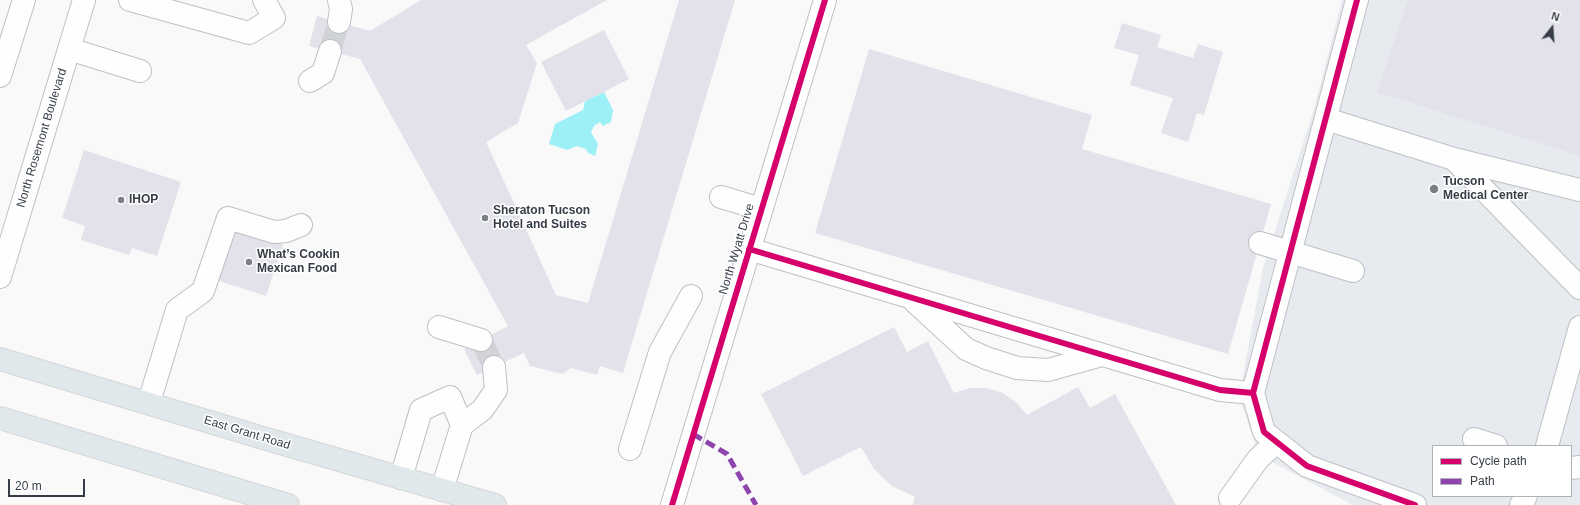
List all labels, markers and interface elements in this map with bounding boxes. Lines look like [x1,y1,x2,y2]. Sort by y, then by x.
north arrow [1532,8,1572,48]
text: N [1550,10,1561,23]
street label: North Rosemont Boulevard [14,67,70,209]
place label: Tucson Medical Center [1443,175,1528,203]
marker: Tucson Medical Center [1428,183,1440,195]
place label: IHOP [129,193,158,207]
marker: IHOP [116,195,126,205]
street label: North Wyatt Drive [716,202,758,296]
place label: Sheraton Tucson Hotel and Suites [493,204,590,232]
marker: Sheraton Tucson Hotel and Suites [480,213,490,223]
place label: What’s Cookin Mexican Food [257,248,340,276]
marker: What’s Cookin Mexican Food [244,257,254,267]
street label: East Grant Road [202,413,292,453]
legend [1432,445,1572,497]
text: Cycle path [1470,454,1527,468]
scale bar [10,471,87,497]
text: Path [1470,474,1495,488]
text: 20 m [15,479,42,493]

